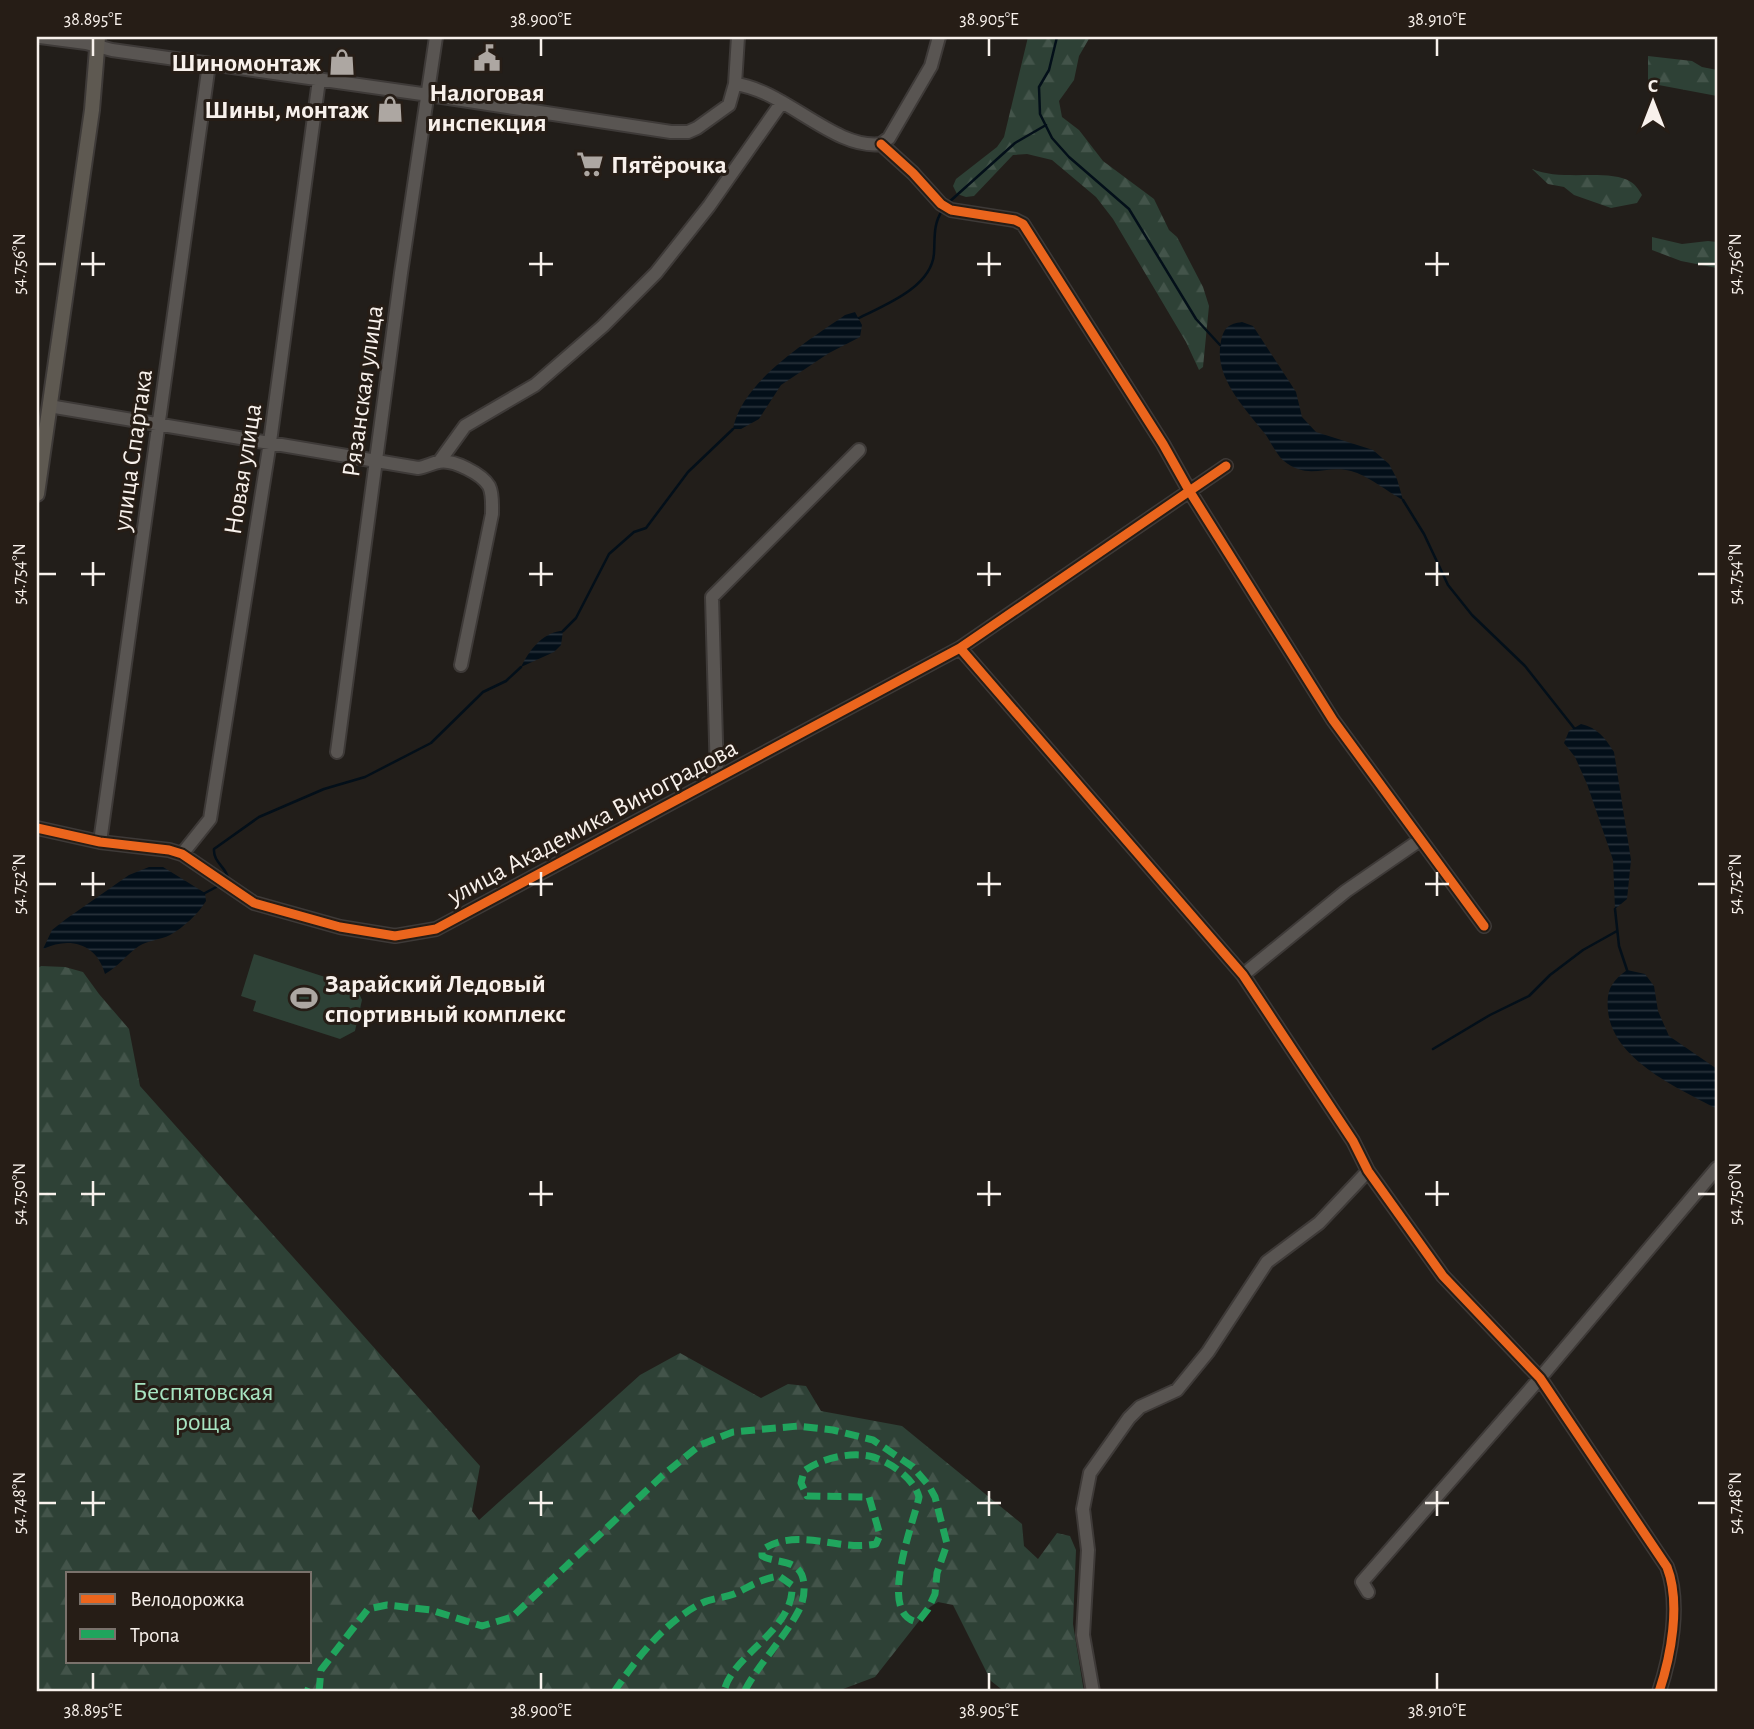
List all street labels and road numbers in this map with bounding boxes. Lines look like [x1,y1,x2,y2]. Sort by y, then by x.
street label: Рязанская улица [338,303,388,479]
street label: улица Спартака [109,368,157,534]
street label: Новая улица [220,402,266,537]
street label: улица Академика Виноградова [442,734,742,910]

